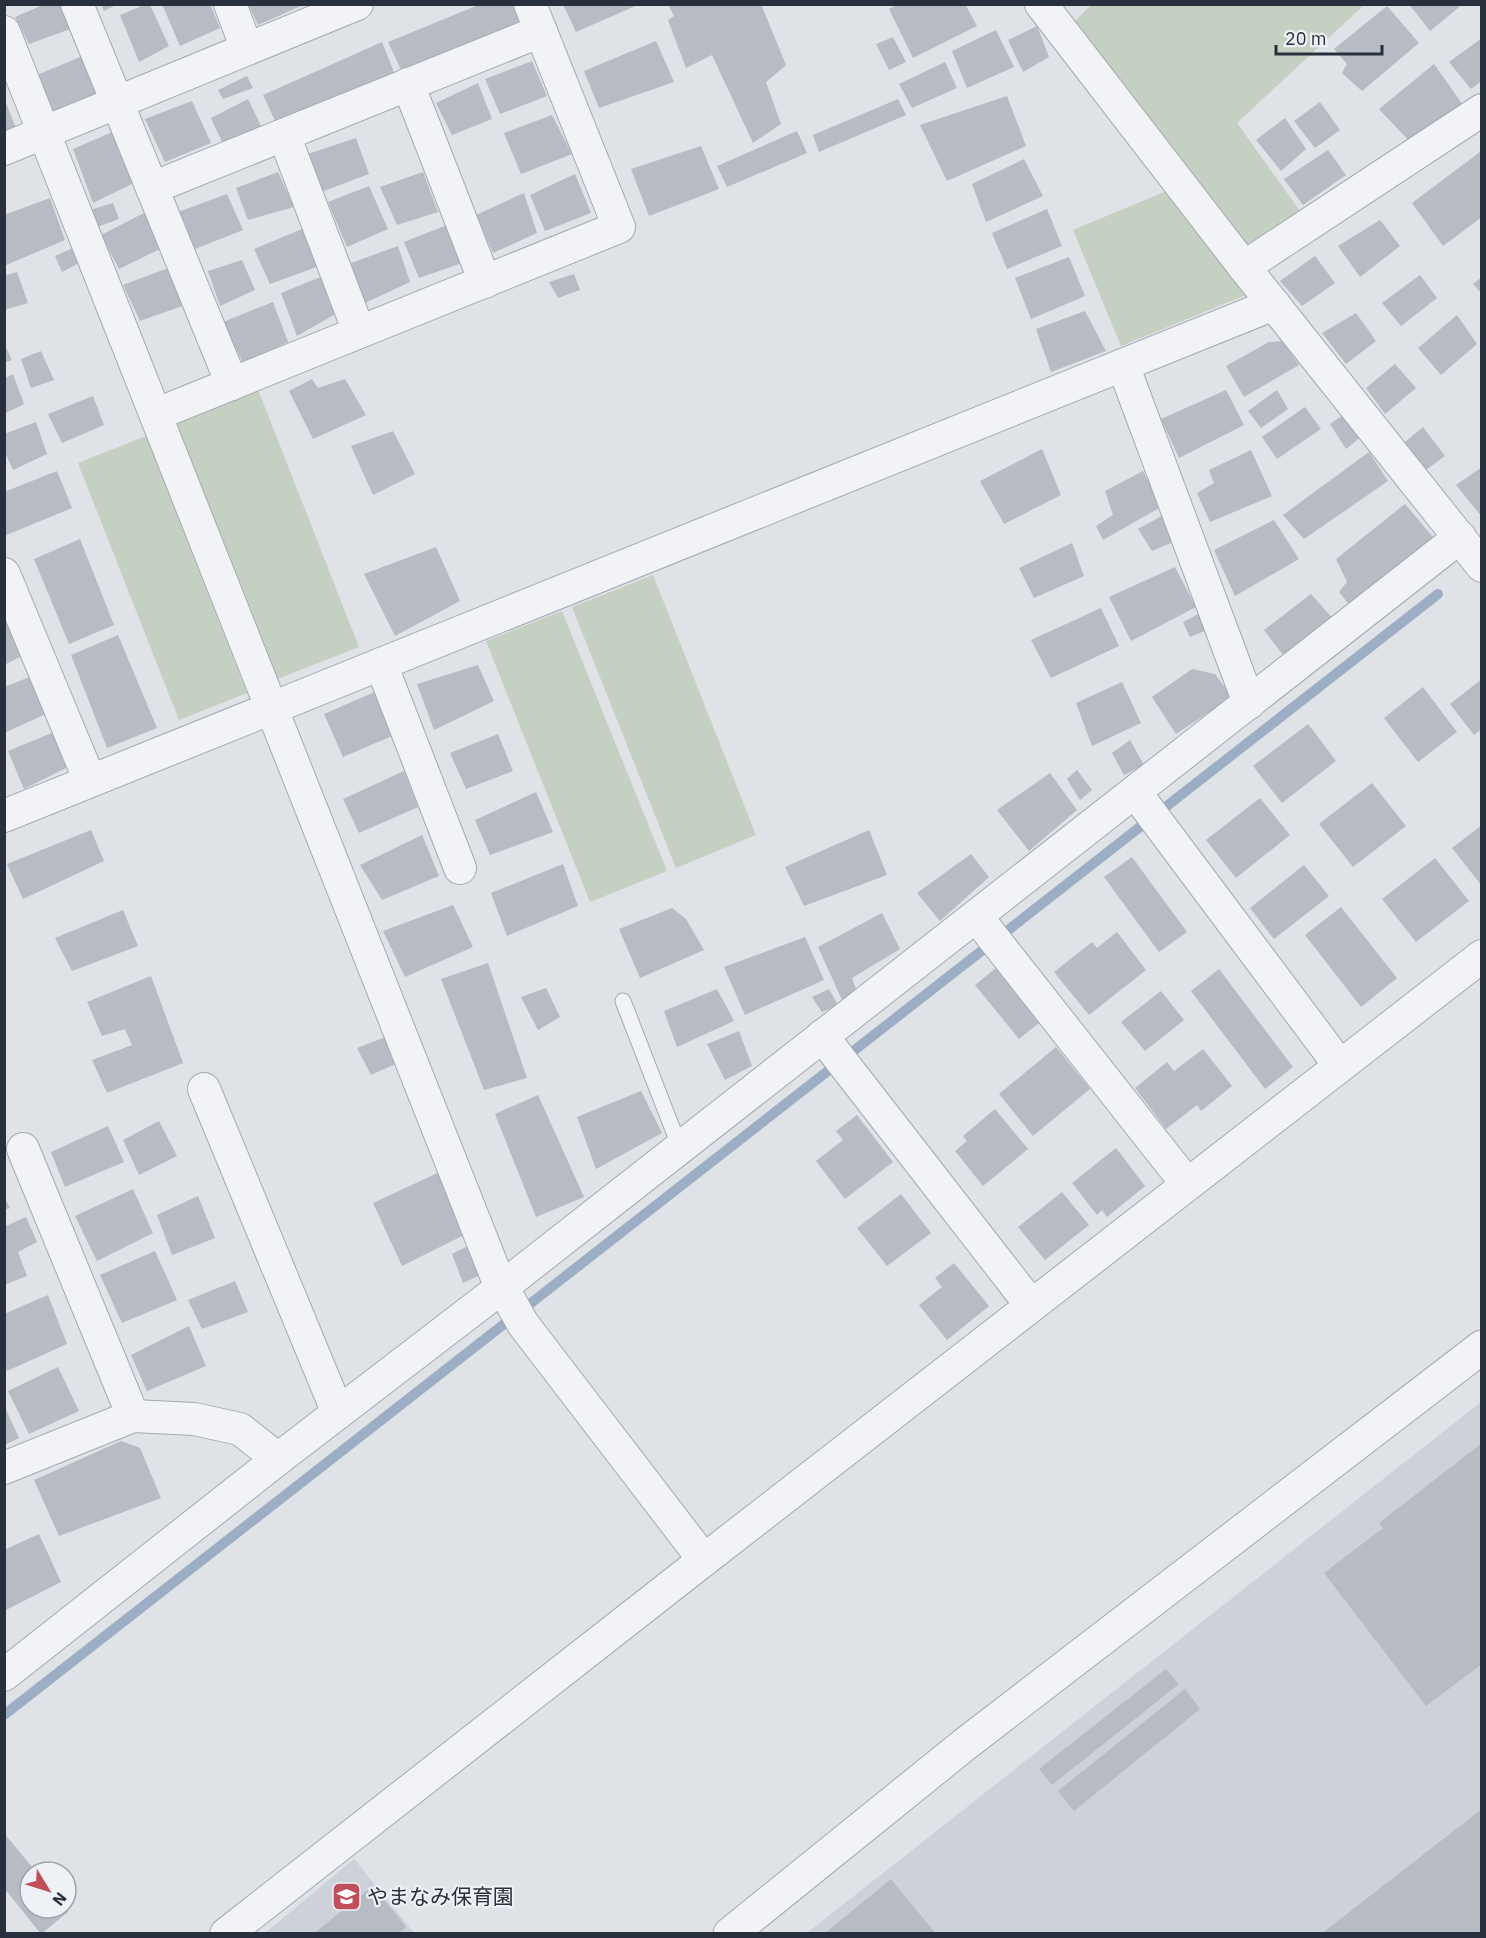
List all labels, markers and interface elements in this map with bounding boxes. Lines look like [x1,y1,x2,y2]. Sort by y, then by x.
scale bar [1276,18,1382,56]
text: 20 m [1285,27,1327,50]
north arrow [18,1860,78,1920]
school or university icon: やまなみ保育園 [330,1880,362,1912]
place label: やまなみ保育園 [367,1882,514,1910]
text: N [48,1889,71,1910]

